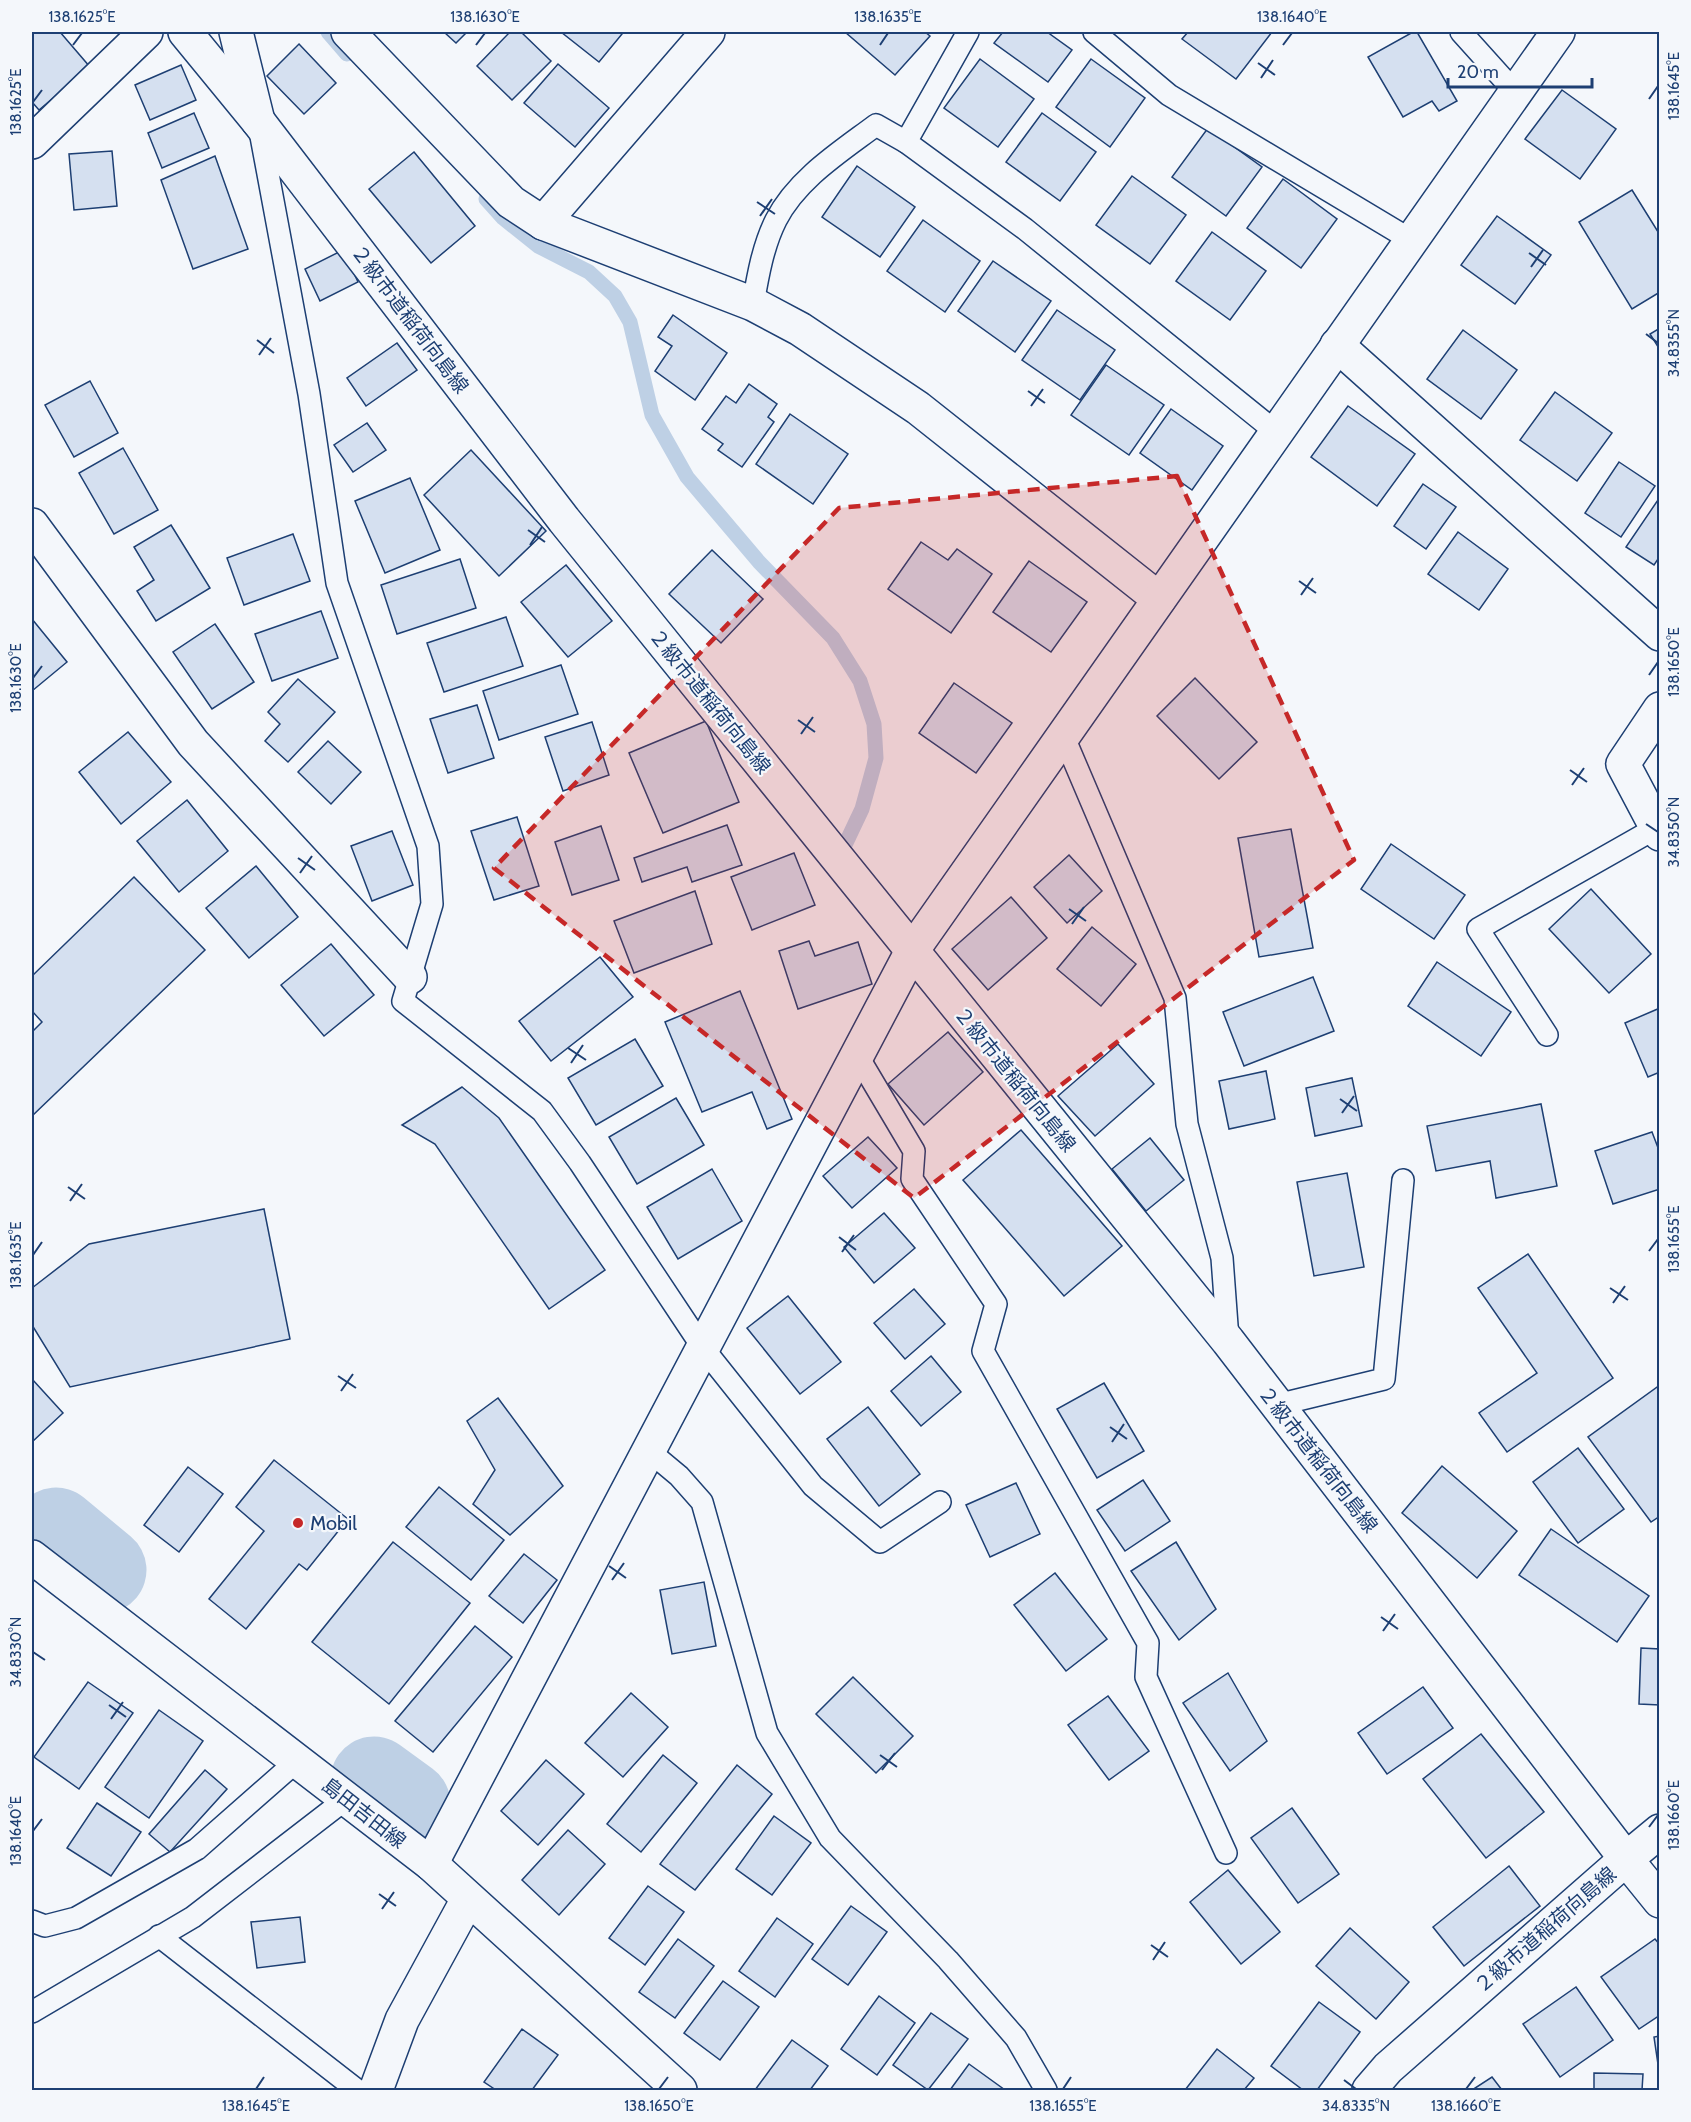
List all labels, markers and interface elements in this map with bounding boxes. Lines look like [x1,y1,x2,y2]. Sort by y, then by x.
text: 138.1625°E [48,8,116,26]
text: 138.1630°E [450,8,520,26]
text: 138.1635°E [854,8,922,26]
text: 138.1640°E [1257,8,1327,26]
scale bar [1448,51,1592,89]
text: 138.1645°E [1665,52,1683,120]
text: 20 m [1457,61,1499,83]
text: 138.1625°E [7,68,25,136]
street label: ２級市道稲荷向島線 [346,240,474,398]
text: 34.8355°N [1665,309,1683,377]
street label: ２級市道稲荷向島線 [644,624,776,778]
text: 138.1650°E [1665,627,1683,697]
text: 138.1630°E [7,643,25,713]
text: 34.8350°N [1665,797,1683,867]
street label: ２級市道稲荷向島線 [949,1002,1081,1156]
text: 138.1655°E [1665,1205,1683,1273]
text: 138.1635°E [7,1221,25,1289]
street label: ２級市道稲荷向島線 [1253,1381,1383,1537]
place label: Mobil [310,1511,357,1535]
marker: Mobil [291,1516,305,1530]
text: 34.8330°N [7,1617,25,1687]
street label: 島田吉田線 [317,1773,411,1853]
text: 138.1660°E [1665,1780,1683,1850]
text: 138.1640°E [7,1796,25,1866]
street label: ２級市道稲荷向島線 [1469,1862,1621,1998]
text: 138.1645°E [222,2097,290,2115]
text: 138.1650°E [624,2097,694,2115]
text: 138.1655°E [1029,2097,1097,2115]
text: 34.8335°N [1322,2097,1390,2115]
text: 138.1660°E [1431,2097,1501,2115]

